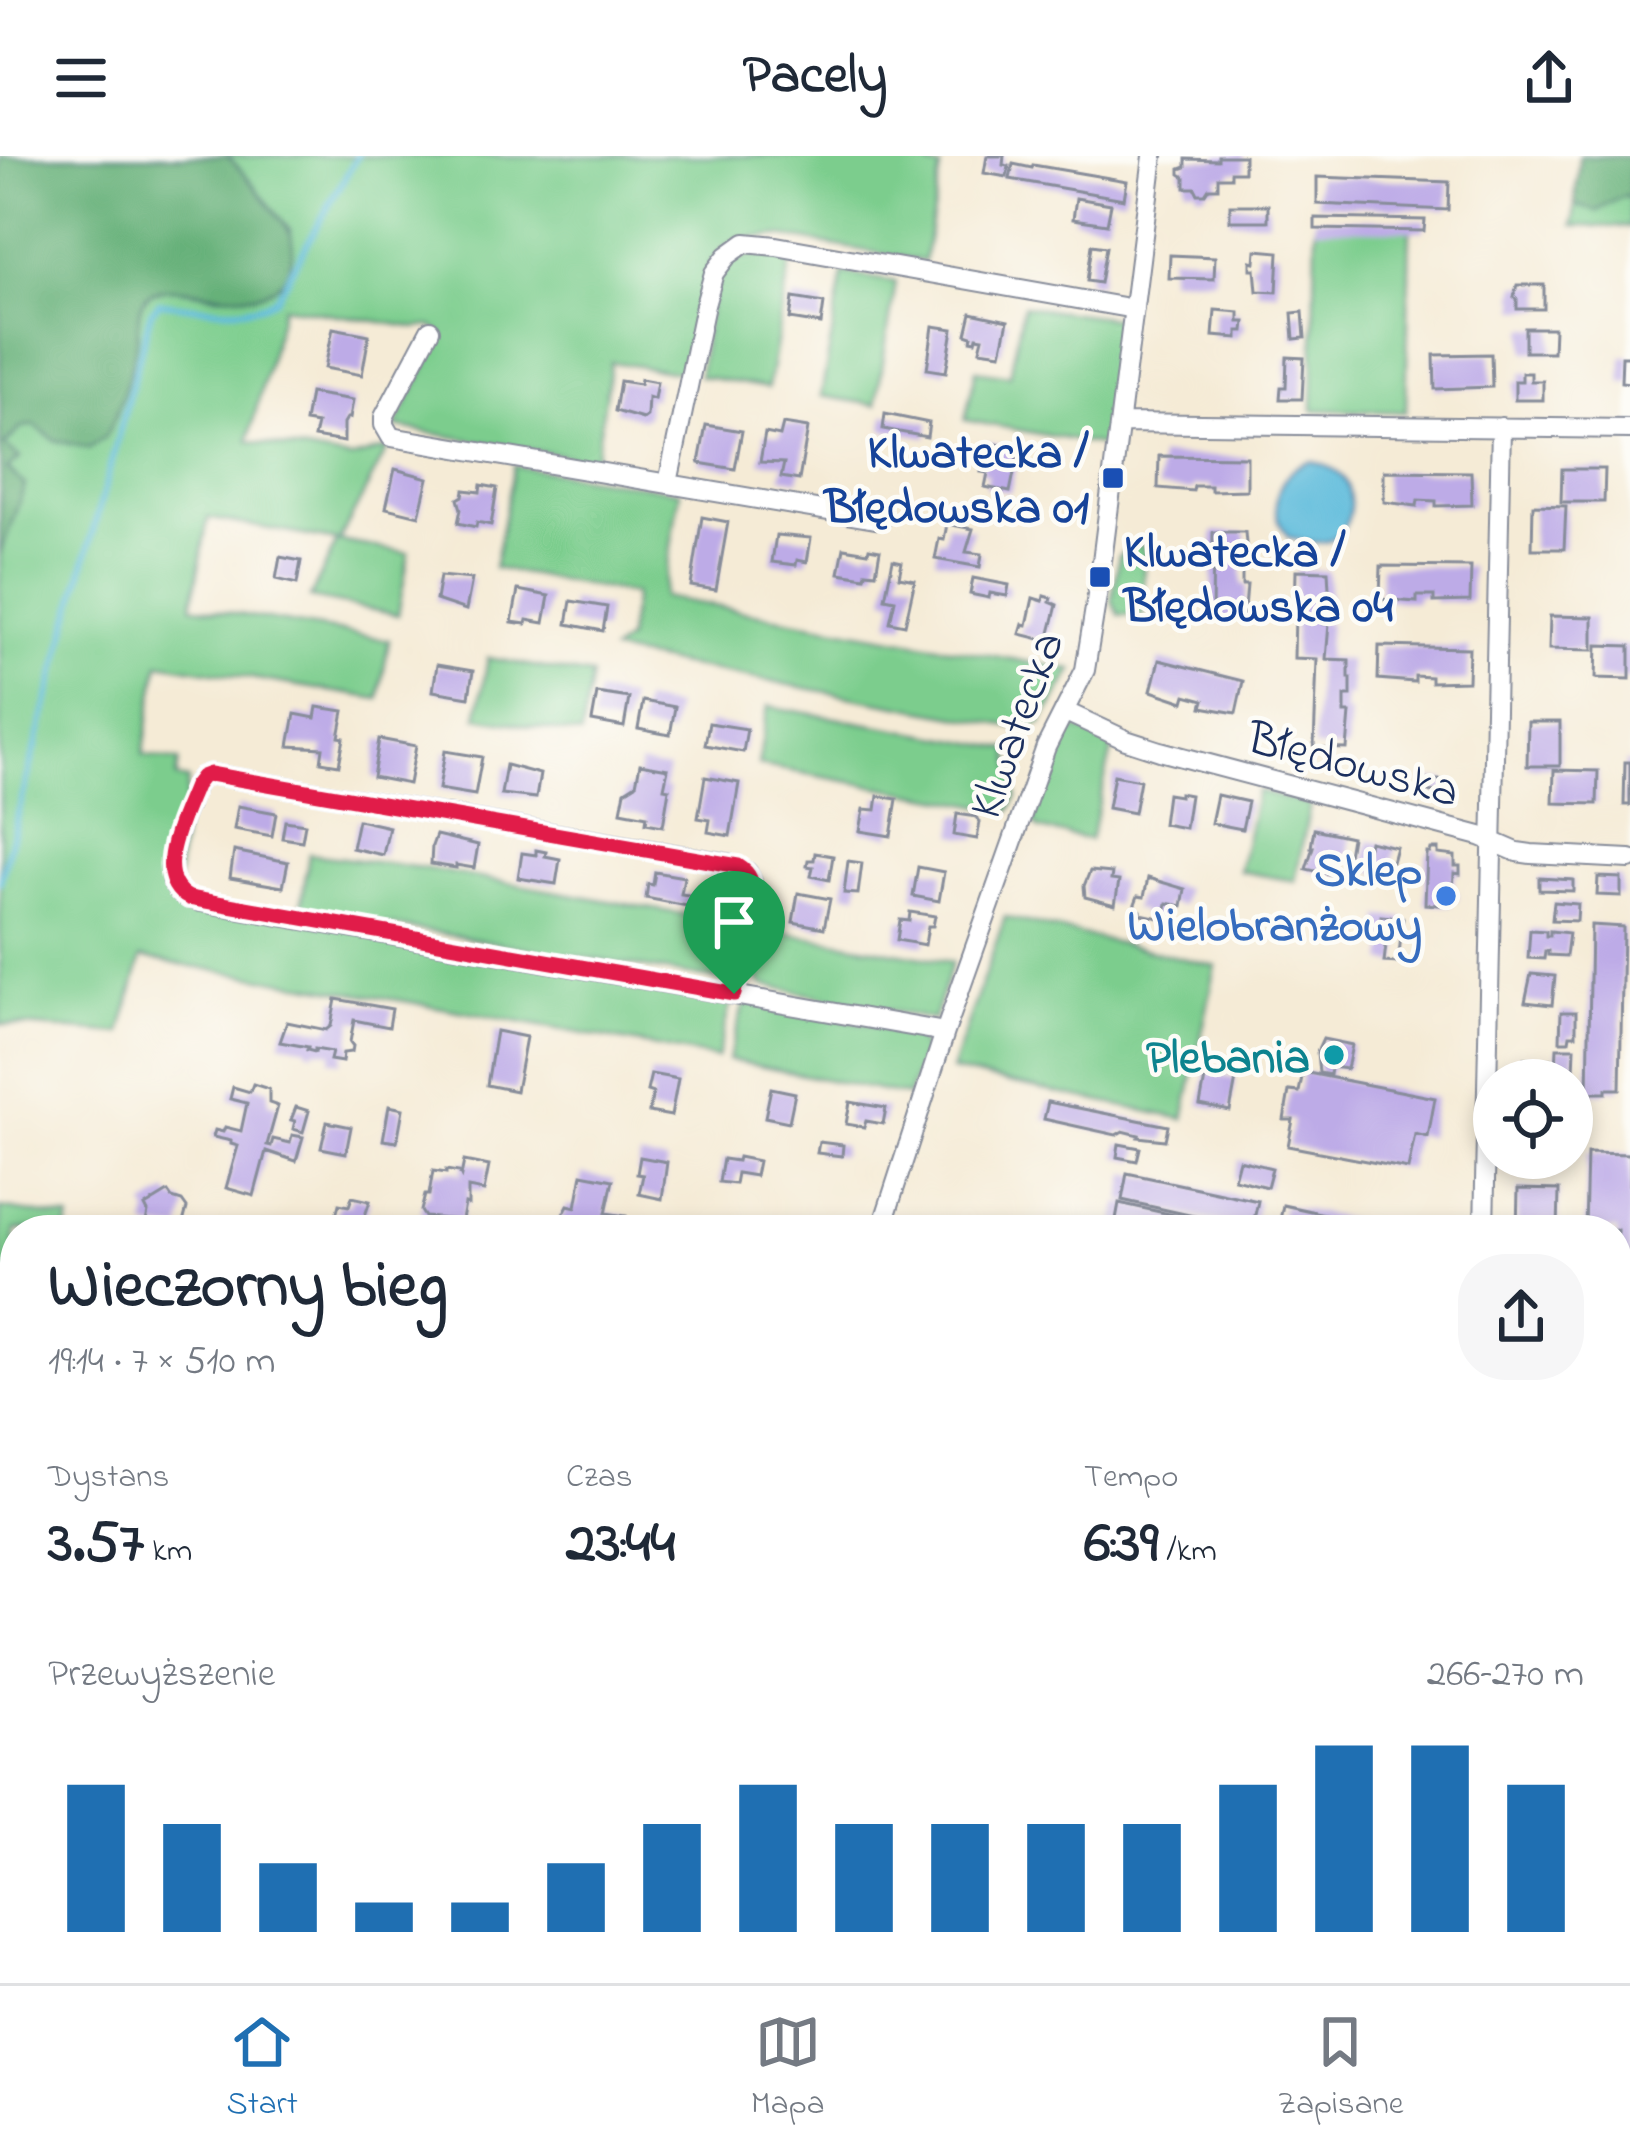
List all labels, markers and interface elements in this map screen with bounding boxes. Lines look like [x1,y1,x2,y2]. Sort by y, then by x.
text: Pacely [743,39,887,117]
icon: menu [48,45,114,111]
icon: share [1516,45,1582,111]
place label: Klwatecka / Błędowska 01 [822,420,1089,545]
marker: Klwatecka / Błędowska 01 [1100,465,1126,491]
place label: Klwatecka / Błędowska 04 [1122,519,1393,644]
marker: Klwatecka / Błędowska 04 [1087,564,1113,590]
street label: Klwatecka [953,622,1085,829]
street label: Błędowska [1238,705,1466,829]
place label: Sklep Wielobranżowy [1128,838,1422,963]
pin [683,871,785,994]
marker: Sklep Wielobranżowy [1433,883,1459,909]
icon: arrive [701,889,767,955]
place label: Plebania [1146,1025,1310,1095]
marker: Plebania [1321,1042,1347,1068]
map controls [1473,1059,1593,1179]
button: locate [1473,1059,1593,1179]
text: Wieczorny bieg [48,1241,447,1337]
button: share [1458,1254,1584,1380]
text: 19:14 · 7 × 510 m [48,1334,276,1391]
text: Dystans [48,1454,169,1502]
text: Czas [566,1454,633,1502]
text: Tempo [1084,1454,1178,1502]
text: 3.57 [48,1502,144,1589]
text: 23:44 [566,1502,675,1589]
text: 6:39 [1084,1502,1158,1589]
text: km [144,1528,192,1576]
text: /km [1158,1528,1217,1576]
text: Przewyższenie [48,1647,275,1704]
text: 266–270 m [1427,1647,1584,1704]
tab: Start [226,2009,298,2129]
tab: Mapa [751,2009,824,2129]
tab: Zapisane [1277,2009,1404,2129]

